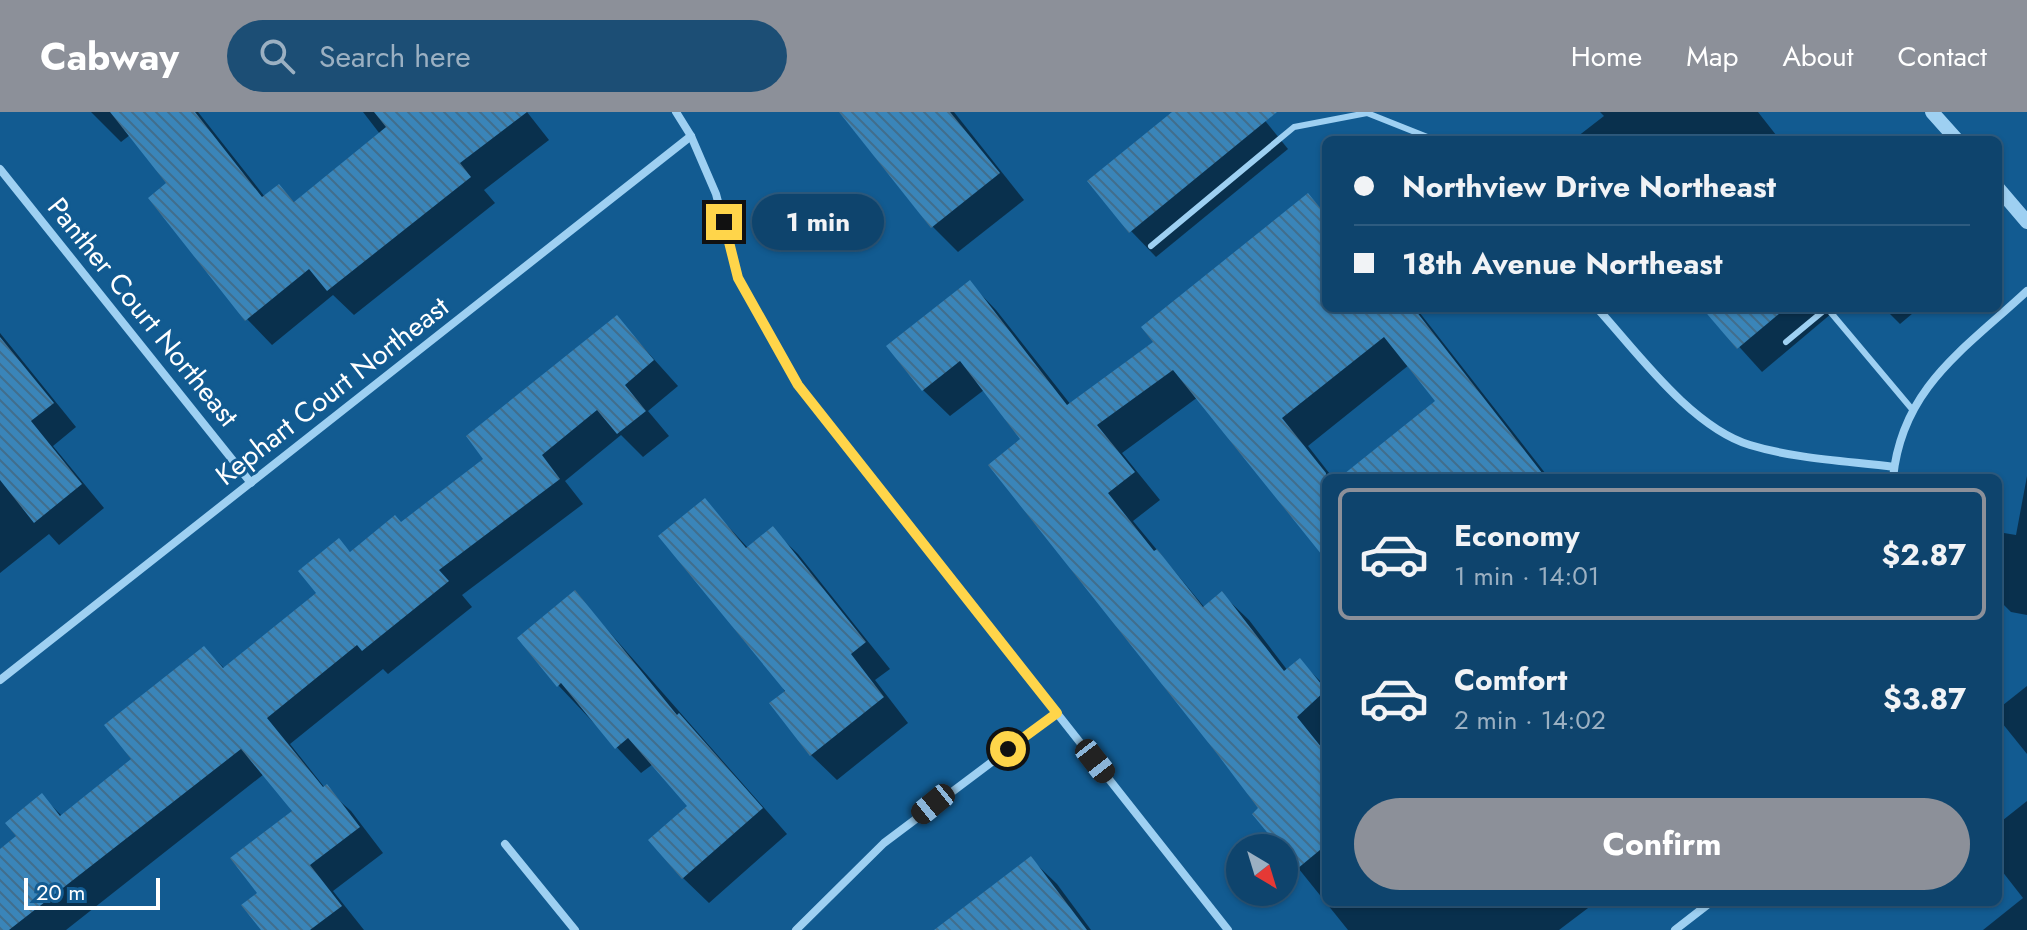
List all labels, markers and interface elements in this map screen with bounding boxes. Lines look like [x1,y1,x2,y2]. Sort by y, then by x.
search box [227,20,787,92]
text: Cabway [40,29,179,84]
icon: search [255,34,299,78]
text: Search here [319,35,471,78]
text: Home [1571,36,1642,77]
text: Map [1686,36,1738,77]
text: About [1782,36,1854,77]
text: Contact [1898,36,1987,77]
text: Northview Drive Northeast [1402,165,1776,208]
street label: Panther Court Northeast [38,189,249,436]
callout: 1 min [752,194,884,250]
text: 1 min [786,203,850,241]
route end [706,204,742,240]
text: 18th Avenue Northeast [1402,242,1723,285]
street label: Kephart Court Northeast [207,287,458,495]
text: Economy [1454,514,1580,557]
icon: car [1358,518,1430,590]
text: $2.87 [1882,533,1966,576]
text: 1 min · 14:01 [1454,557,1600,595]
text: Comfort [1454,658,1567,701]
icon: car [1358,662,1430,734]
text: $3.87 [1883,677,1966,720]
text: 2 min · 14:02 [1454,701,1606,739]
route start [990,731,1026,767]
car [1071,735,1119,787]
car [907,780,959,828]
button: Confirm [1354,798,1970,890]
north arrow [1226,834,1298,906]
map controls [1226,834,1298,906]
scale bar [24,874,160,910]
text: 20 m [36,876,85,908]

